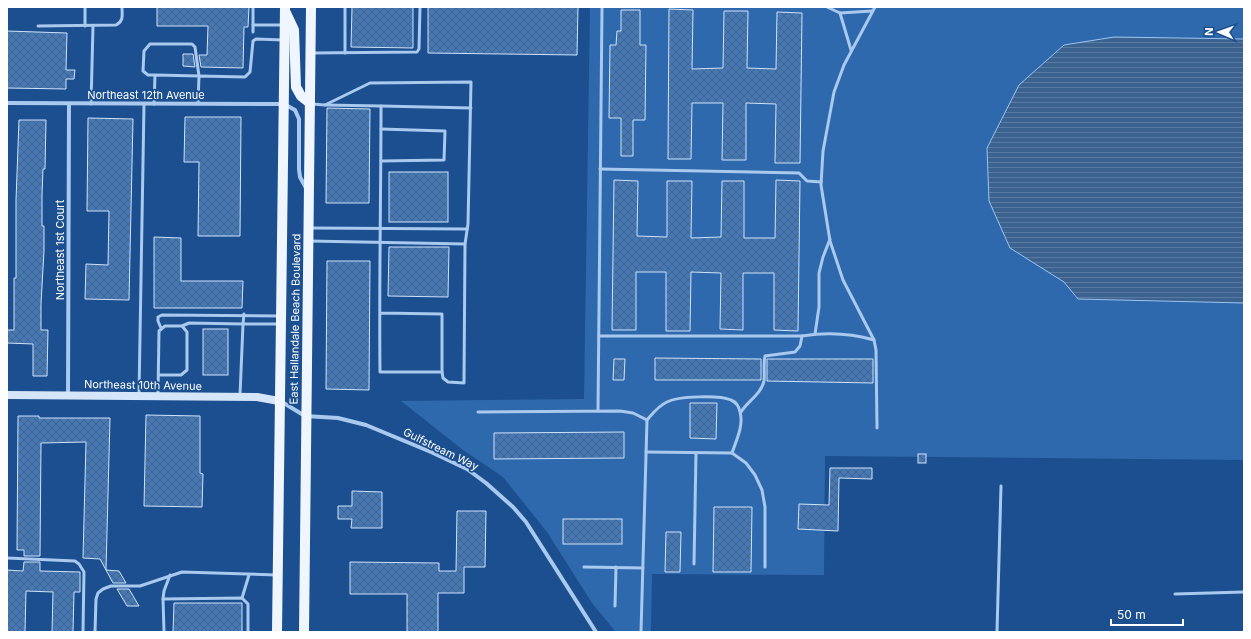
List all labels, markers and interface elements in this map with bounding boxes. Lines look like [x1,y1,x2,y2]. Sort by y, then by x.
north arrow [1199,12,1239,52]
text: N [1202,27,1216,36]
street label: Northeast 12th Avenue [87,88,205,102]
street label: Northeast 1st Court [53,199,67,300]
street label: East Hallandale Beach Boulevard [287,234,303,404]
street label: Northeast 10th Avenue [84,377,202,393]
street label: Gulfstream Way [401,425,481,473]
scale bar [1111,601,1183,627]
text: 50 m [1117,607,1146,622]

